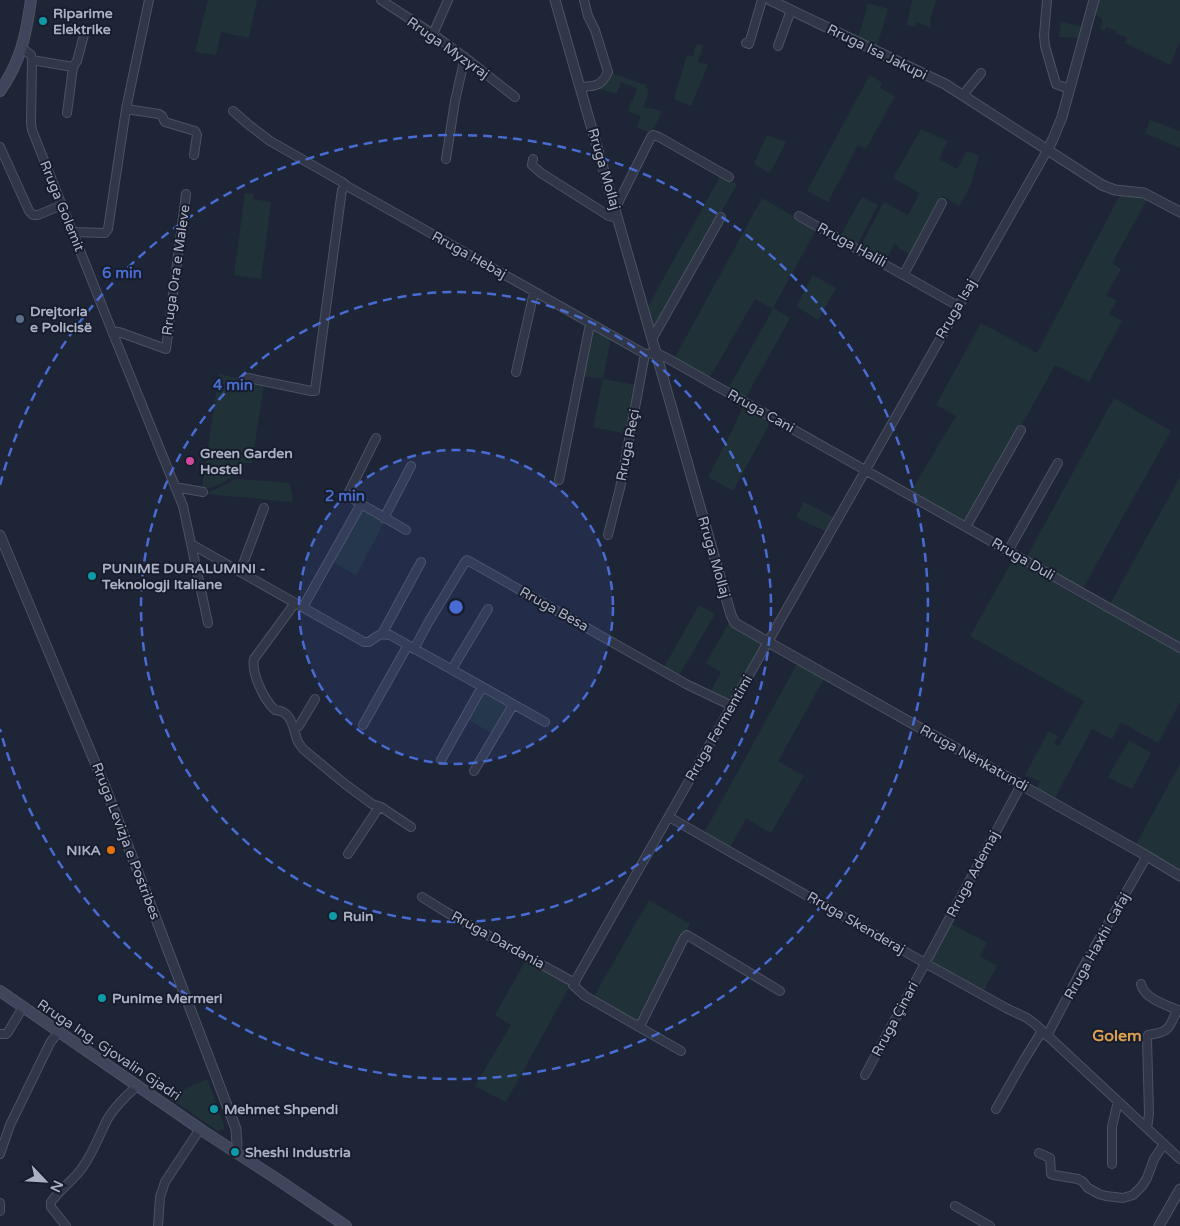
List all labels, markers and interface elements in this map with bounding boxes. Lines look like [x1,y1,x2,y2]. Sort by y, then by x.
place label: Riparime Elektrike [53,5,113,38]
street label: Rruga Myzyraj [404,13,492,83]
marker: Riparime Elektrike [37,15,49,27]
street label: Rruga Isa Jakupi [824,20,930,84]
street label: Rruga Mollaj [584,126,624,212]
street label: Rruga Golemit [36,158,88,254]
street label: Rruga Ora e Maleve [158,203,194,336]
street label: Rruga Halili [814,219,890,271]
street label: Rruga Hebaj [429,228,509,282]
text: 6 min [102,264,142,282]
street label: Rruga Isaj [932,276,980,342]
place label: Drejtoria e Policisë [30,303,92,336]
marker: Drejtoria e Policisë [14,313,26,325]
text: 4 min [213,376,253,394]
street label: Rruga Cani [725,386,797,436]
street label: Rruga Reçi [613,408,643,482]
place label: Green Garden Hostel [200,445,293,478]
marker: Green Garden Hostel [184,455,196,467]
text: 2 min [325,487,365,505]
street label: Rruga Mollaj [694,514,734,600]
street label: Rruga Duli [988,534,1058,584]
place label: PUNIME DURALUMINI - Teknologji Italiane [101,560,266,593]
marker: PUNIME DURALUMINI - Teknologji Italiane [86,570,98,582]
street label: Rruga Besa [516,583,592,635]
centre of rings [447,598,465,616]
street label: Rruga Fermentimi [682,672,756,784]
street label: Rruga Nënkatundi [917,721,1031,795]
street label: Rruga Levizja e Postribes [88,760,164,922]
street label: Rruga Ademaj [943,828,1003,920]
place label: NIKA [66,842,102,859]
marker: NIKA [105,844,117,856]
street label: Rruga Skenderaj [804,888,908,958]
street label: Rruga Haxhi Cafaj [1061,889,1133,1003]
street label: Rruga Dardania [448,907,548,973]
place label: Ruin [343,908,374,925]
marker: Ruin [327,910,339,922]
street label: Rruga Çinari [868,979,922,1059]
place label: Punime Mermeri [112,990,223,1007]
marker: Punime Mermeri [96,992,108,1004]
street label: Rruga Ing. Gjovalin Gjadri [34,996,184,1104]
district label: Golem [1092,1026,1142,1046]
place label: Mehmet Shpendi [224,1101,338,1118]
marker: Mehmet Shpendi [208,1103,220,1115]
place label: Sheshi Industria [245,1144,351,1161]
marker: Sheshi Industria [229,1146,241,1158]
north arrow [20,1156,70,1206]
text: N [46,1178,66,1195]

